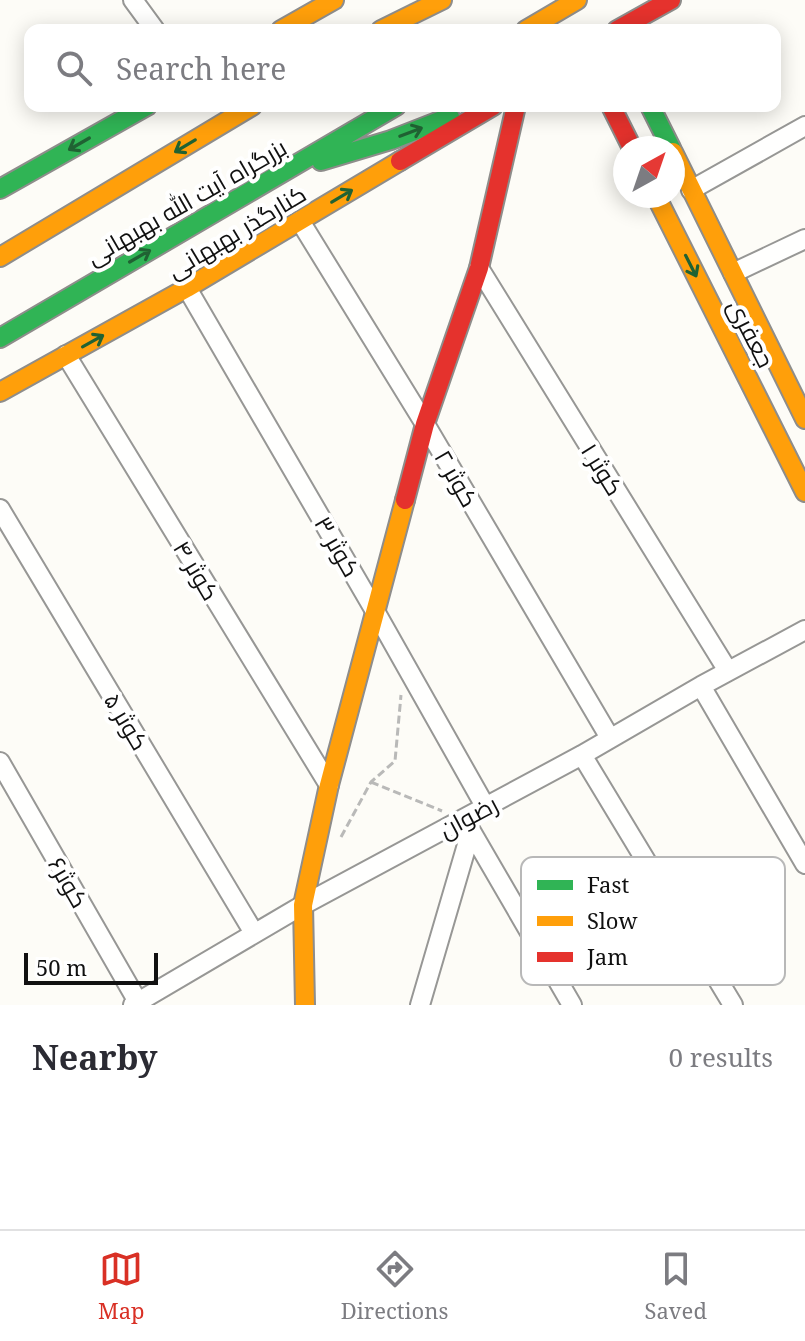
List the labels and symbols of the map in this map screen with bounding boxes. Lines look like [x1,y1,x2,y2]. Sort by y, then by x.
one-way arrow [398,124,422,138]
street label: بزرگراه آیت الله بهبهانی [80,130,292,272]
north arrow [613,136,685,208]
one-way arrow [68,137,91,153]
one-way arrow [174,138,197,154]
street label: کنارگذر بهبهانی [160,176,312,286]
one-way arrow [330,188,353,204]
one-way arrow [128,248,151,264]
one-way arrow [684,253,699,277]
street label: جعفری [721,293,783,373]
one-way arrow [80,332,104,348]
street label: کوثر ۱ [574,436,632,502]
street label: کوثر ۲ [427,443,487,513]
street label: کوثر ۳ [307,510,369,582]
street label: کوثر ۴ [166,534,228,606]
street label: کوثر ۵ [97,686,157,756]
street label: رضوان [433,787,503,845]
street label: کوثر۶ [41,850,97,914]
legend [521,857,785,985]
text: Fast [587,869,629,899]
text: Slow [587,905,637,935]
text: Jam [586,941,628,971]
scale bar [24,949,158,985]

